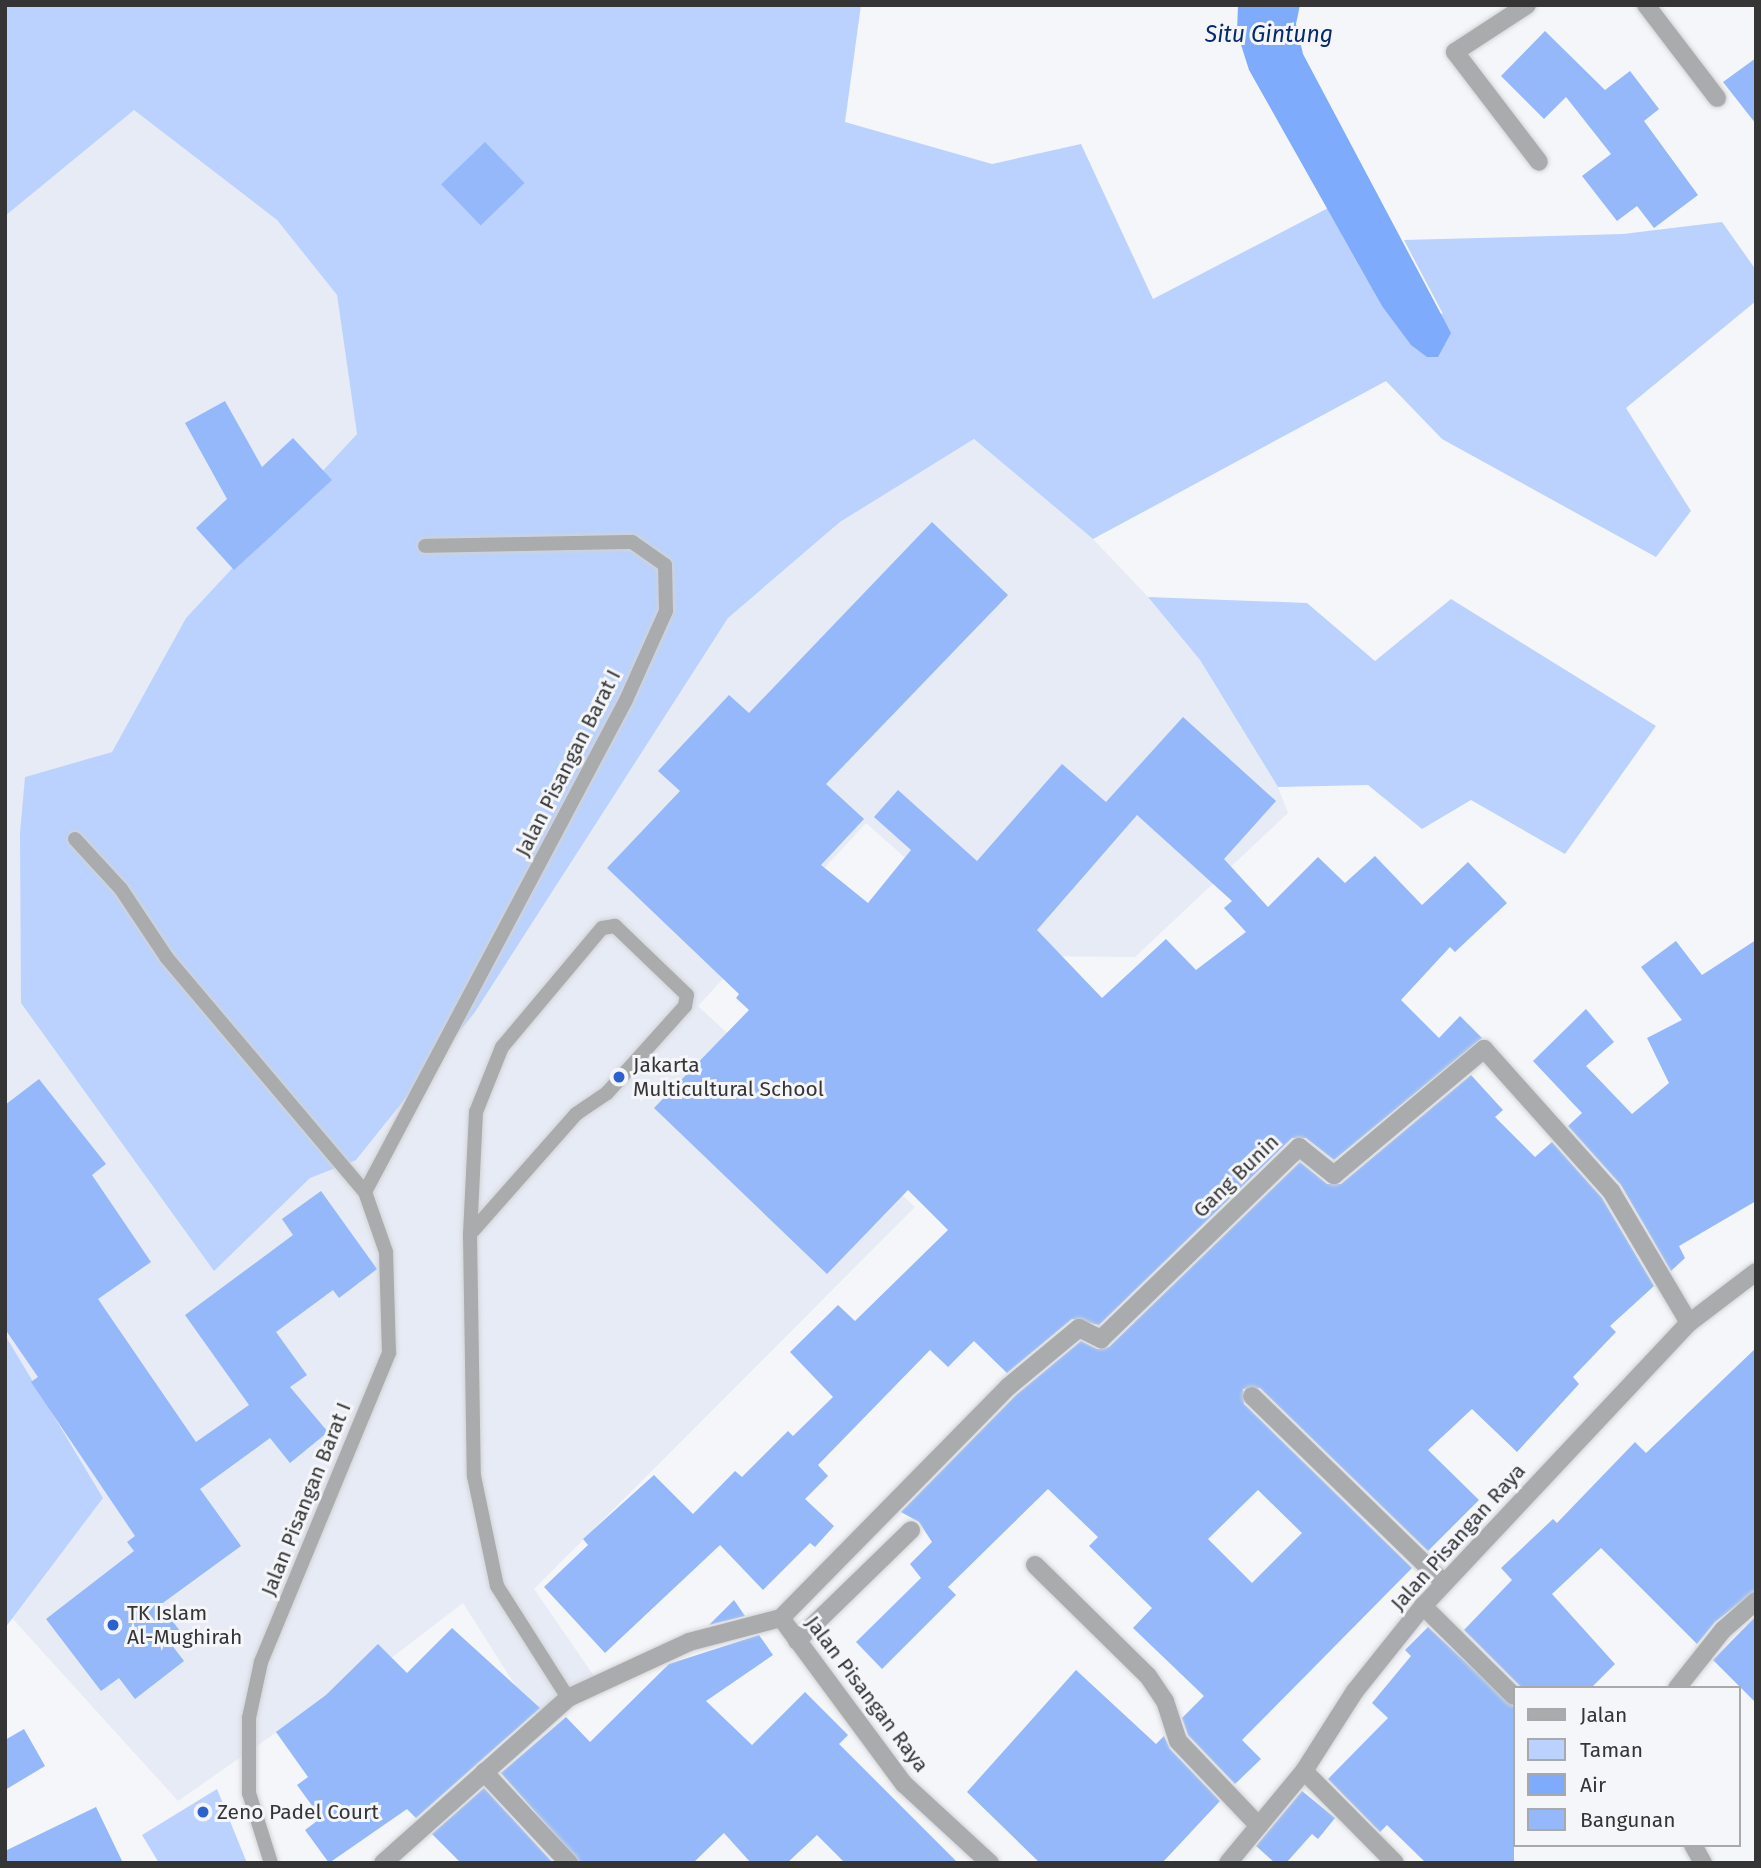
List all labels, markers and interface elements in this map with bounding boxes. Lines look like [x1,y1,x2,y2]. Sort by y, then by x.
water label: Situ Gintung [1205,20,1333,48]
street label: Jalan Pisangan Barat I [510,665,626,861]
place label: Jakarta Multicultural School [633,1052,824,1102]
marker: Jakarta Multicultural School [611,1069,627,1085]
street label: Gang Bunin [1188,1129,1284,1223]
street label: Jalan Pisangan Barat I [256,1399,356,1599]
street label: Jalan Pisangan Raya [1385,1458,1531,1616]
place label: TK Islam Al-Mughirah [127,1600,242,1650]
street label: Jalan Pisangan Raya [800,1611,934,1777]
marker: TK Islam Al-Mughirah [105,1617,121,1633]
legend [1512,1686,1740,1847]
text: Jalan [1580,1702,1627,1728]
text: Taman [1580,1737,1643,1763]
text: Air [1580,1772,1606,1798]
place label: Zeno Padel Court [217,1799,379,1825]
marker: Zeno Padel Court [195,1804,211,1820]
text: Bangunan [1580,1807,1675,1833]

